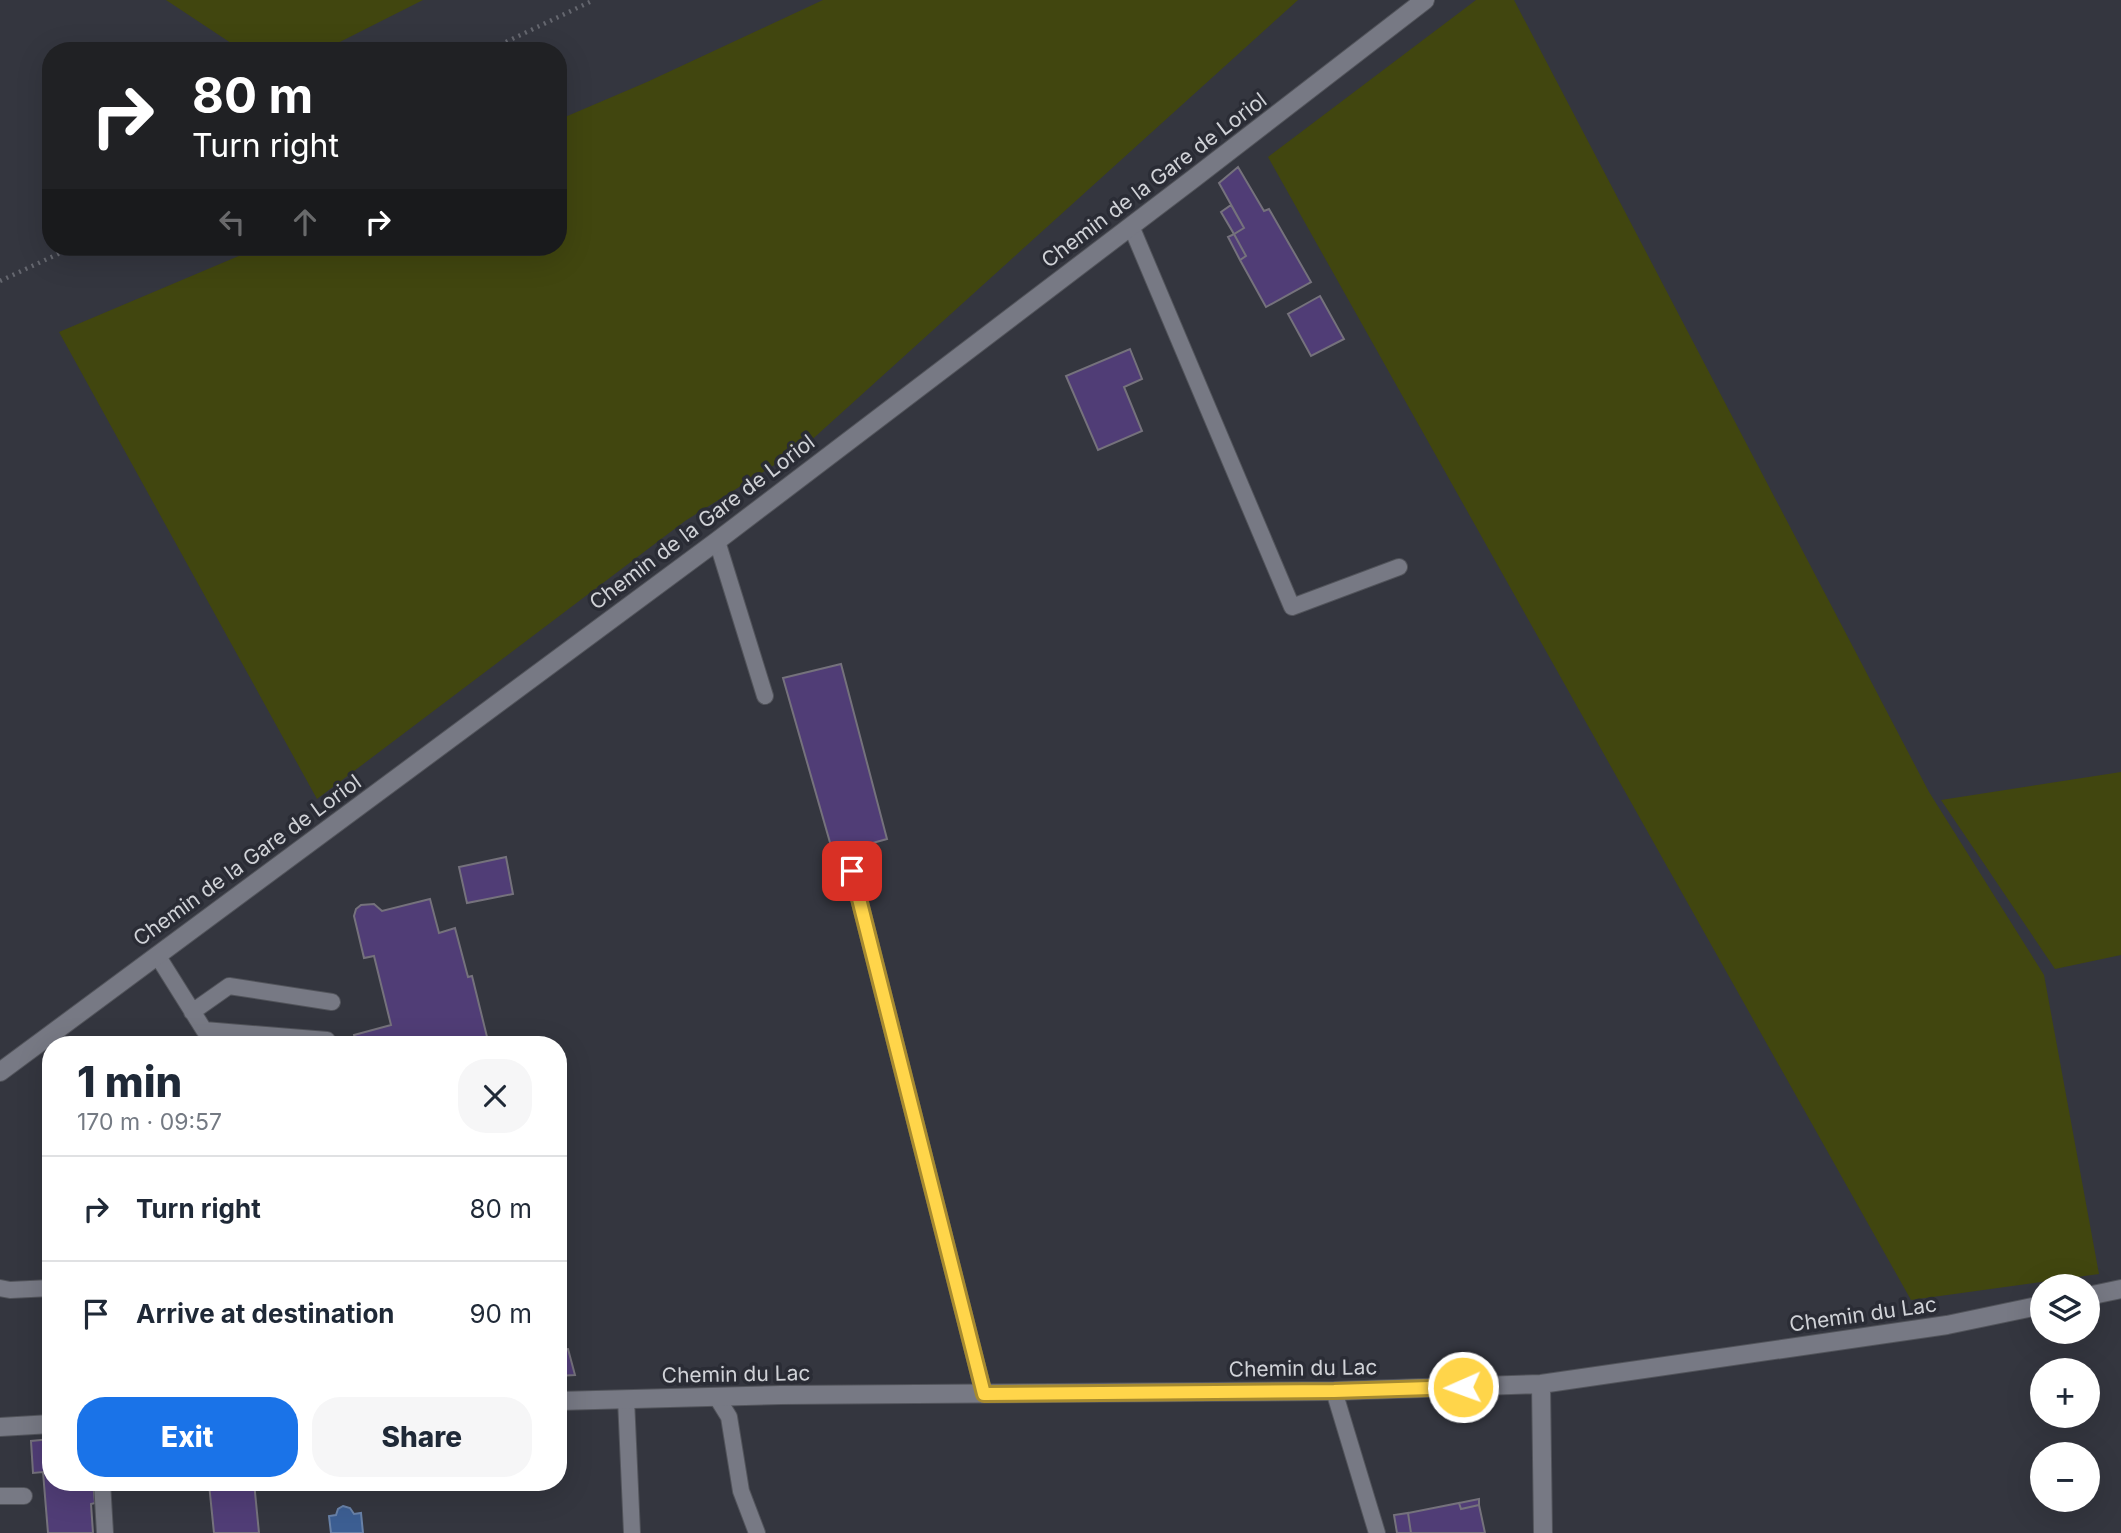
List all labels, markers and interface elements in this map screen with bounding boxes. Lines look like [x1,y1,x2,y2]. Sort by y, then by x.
text: 80 m [192,66,313,125]
icon: right [77,70,168,161]
street label: Chemin de la Gare de Loriol [1037,87,1271,273]
text: Turn right [192,126,339,165]
icon: left [213,203,251,241]
icon: ahead [286,203,324,241]
icon: right [359,203,397,241]
street label: Chemin de la Gare de Loriol [585,429,819,615]
street label: Chemin de la Gare de Loriol [128,769,366,951]
pin [822,841,882,901]
icon: arrive [833,852,871,890]
text: 1 min [77,1056,182,1107]
button: close [458,1059,532,1133]
text: 170 m · 09:57 [77,1108,222,1136]
icon: right [77,1190,115,1228]
text: Turn right [136,1193,261,1224]
text: 80 m [469,1193,532,1224]
map controls [2030,1274,2100,1512]
button: layers [2030,1274,2100,1344]
street label: Chemin du Lac [1788,1291,1938,1337]
icon: arrive [77,1295,115,1333]
text: Arrive at destination [136,1298,395,1329]
text: 90 m [469,1298,532,1329]
position arrow [1426,1350,1500,1424]
street label: Chemin du Lac [1228,1354,1378,1382]
button: + [2030,1358,2100,1428]
street label: Chemin du Lac [661,1360,811,1388]
button: Exit [77,1397,298,1477]
button: Share [312,1397,532,1477]
button: − [2030,1442,2100,1512]

